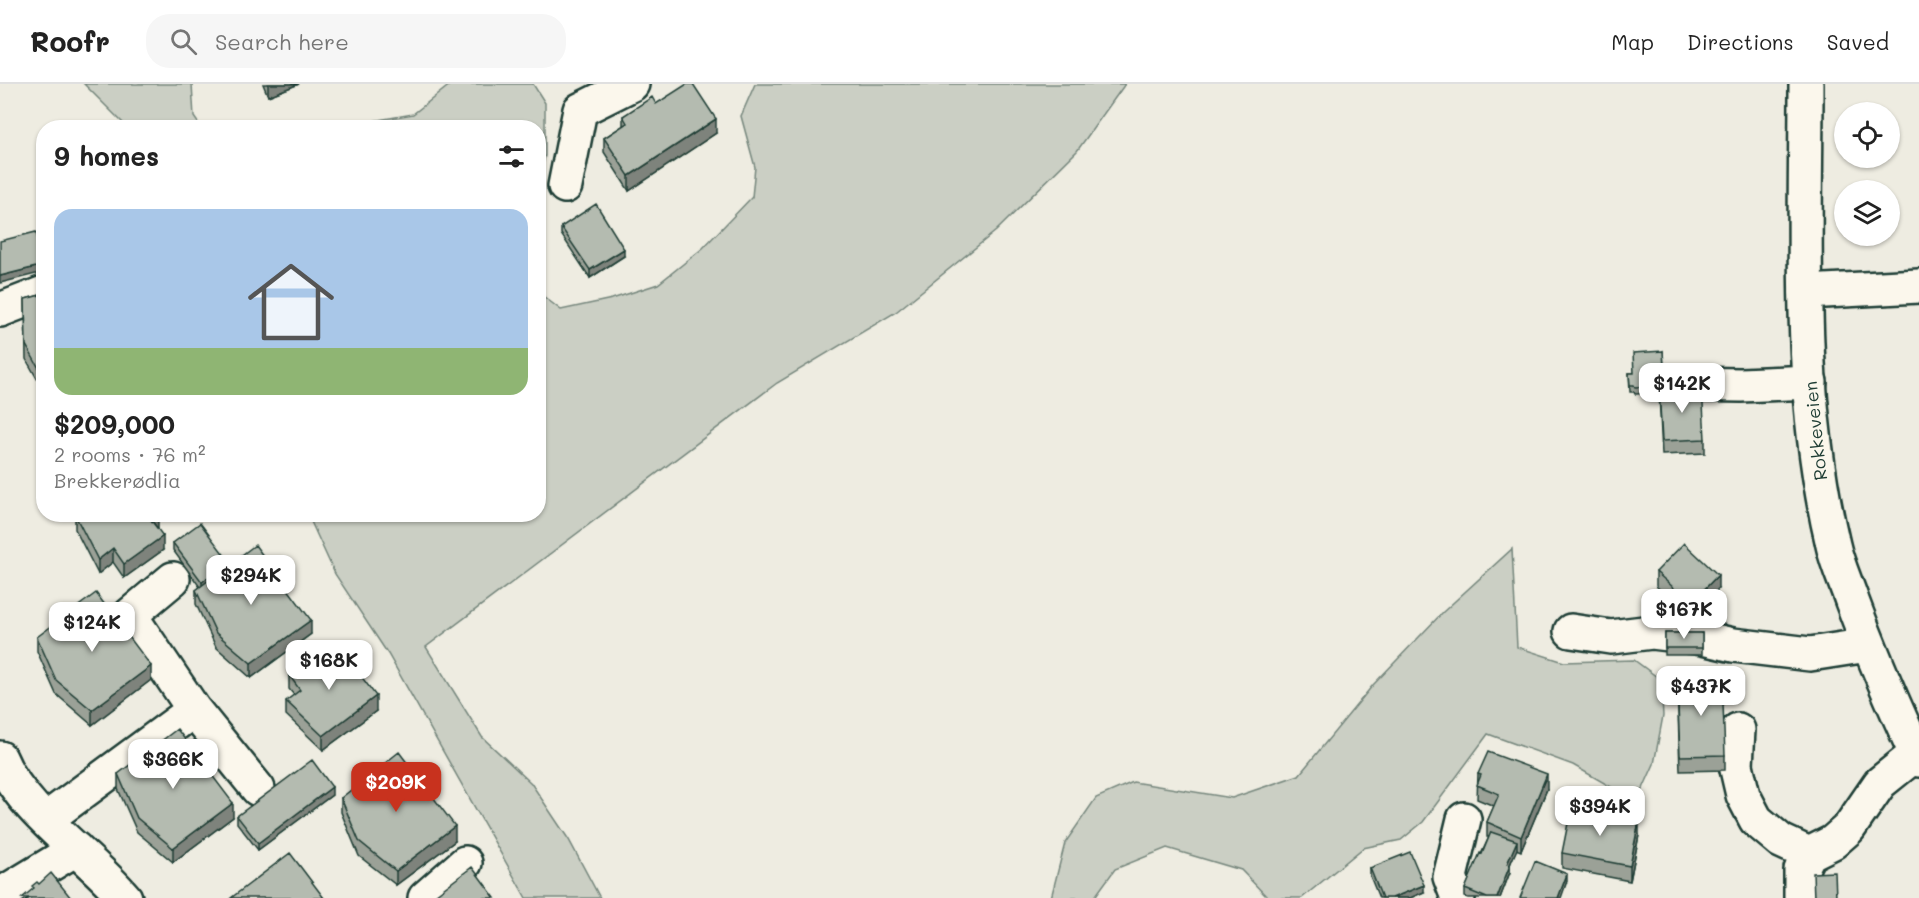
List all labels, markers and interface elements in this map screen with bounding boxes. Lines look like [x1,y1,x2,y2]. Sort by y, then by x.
search box [146,14,566,68]
text: Roofr [30,23,110,59]
icon: search [167,25,200,58]
text: Search here [215,27,349,56]
text: Map [1611,28,1654,55]
text: Directions [1687,28,1794,55]
text: Saved [1827,28,1889,55]
map controls [1834,102,1900,246]
button: locate [1834,102,1900,168]
text: 9 homes [54,139,159,173]
icon: filters [495,140,528,173]
button: layers [1834,180,1900,246]
icon: home [237,248,345,356]
pin: $142K [1640,363,1724,414]
text: $142K [1653,369,1711,395]
street label: Rokkeveien [1798,380,1832,482]
text: $209,000 [54,407,175,441]
text: 2 rooms · 76 m² [54,441,206,467]
text: Brekkerødlia [54,467,181,493]
pin: $294K [209,555,293,606]
text: $294K [220,561,282,587]
pin: $167K [1642,589,1726,640]
text: $167K [1655,595,1713,621]
pin: $124K [50,602,134,653]
text: $124K [63,608,121,634]
pin: $168K [287,640,371,691]
text: $168K [300,646,358,672]
pin: $437K [1659,666,1743,717]
text: $437K [1670,672,1732,698]
pin: $366K [131,739,215,790]
text: $366K [142,745,204,771]
pin: $209K [354,762,438,813]
text: $209K [365,768,427,794]
pin: $394K [1558,786,1642,837]
text: $394K [1569,792,1631,818]

